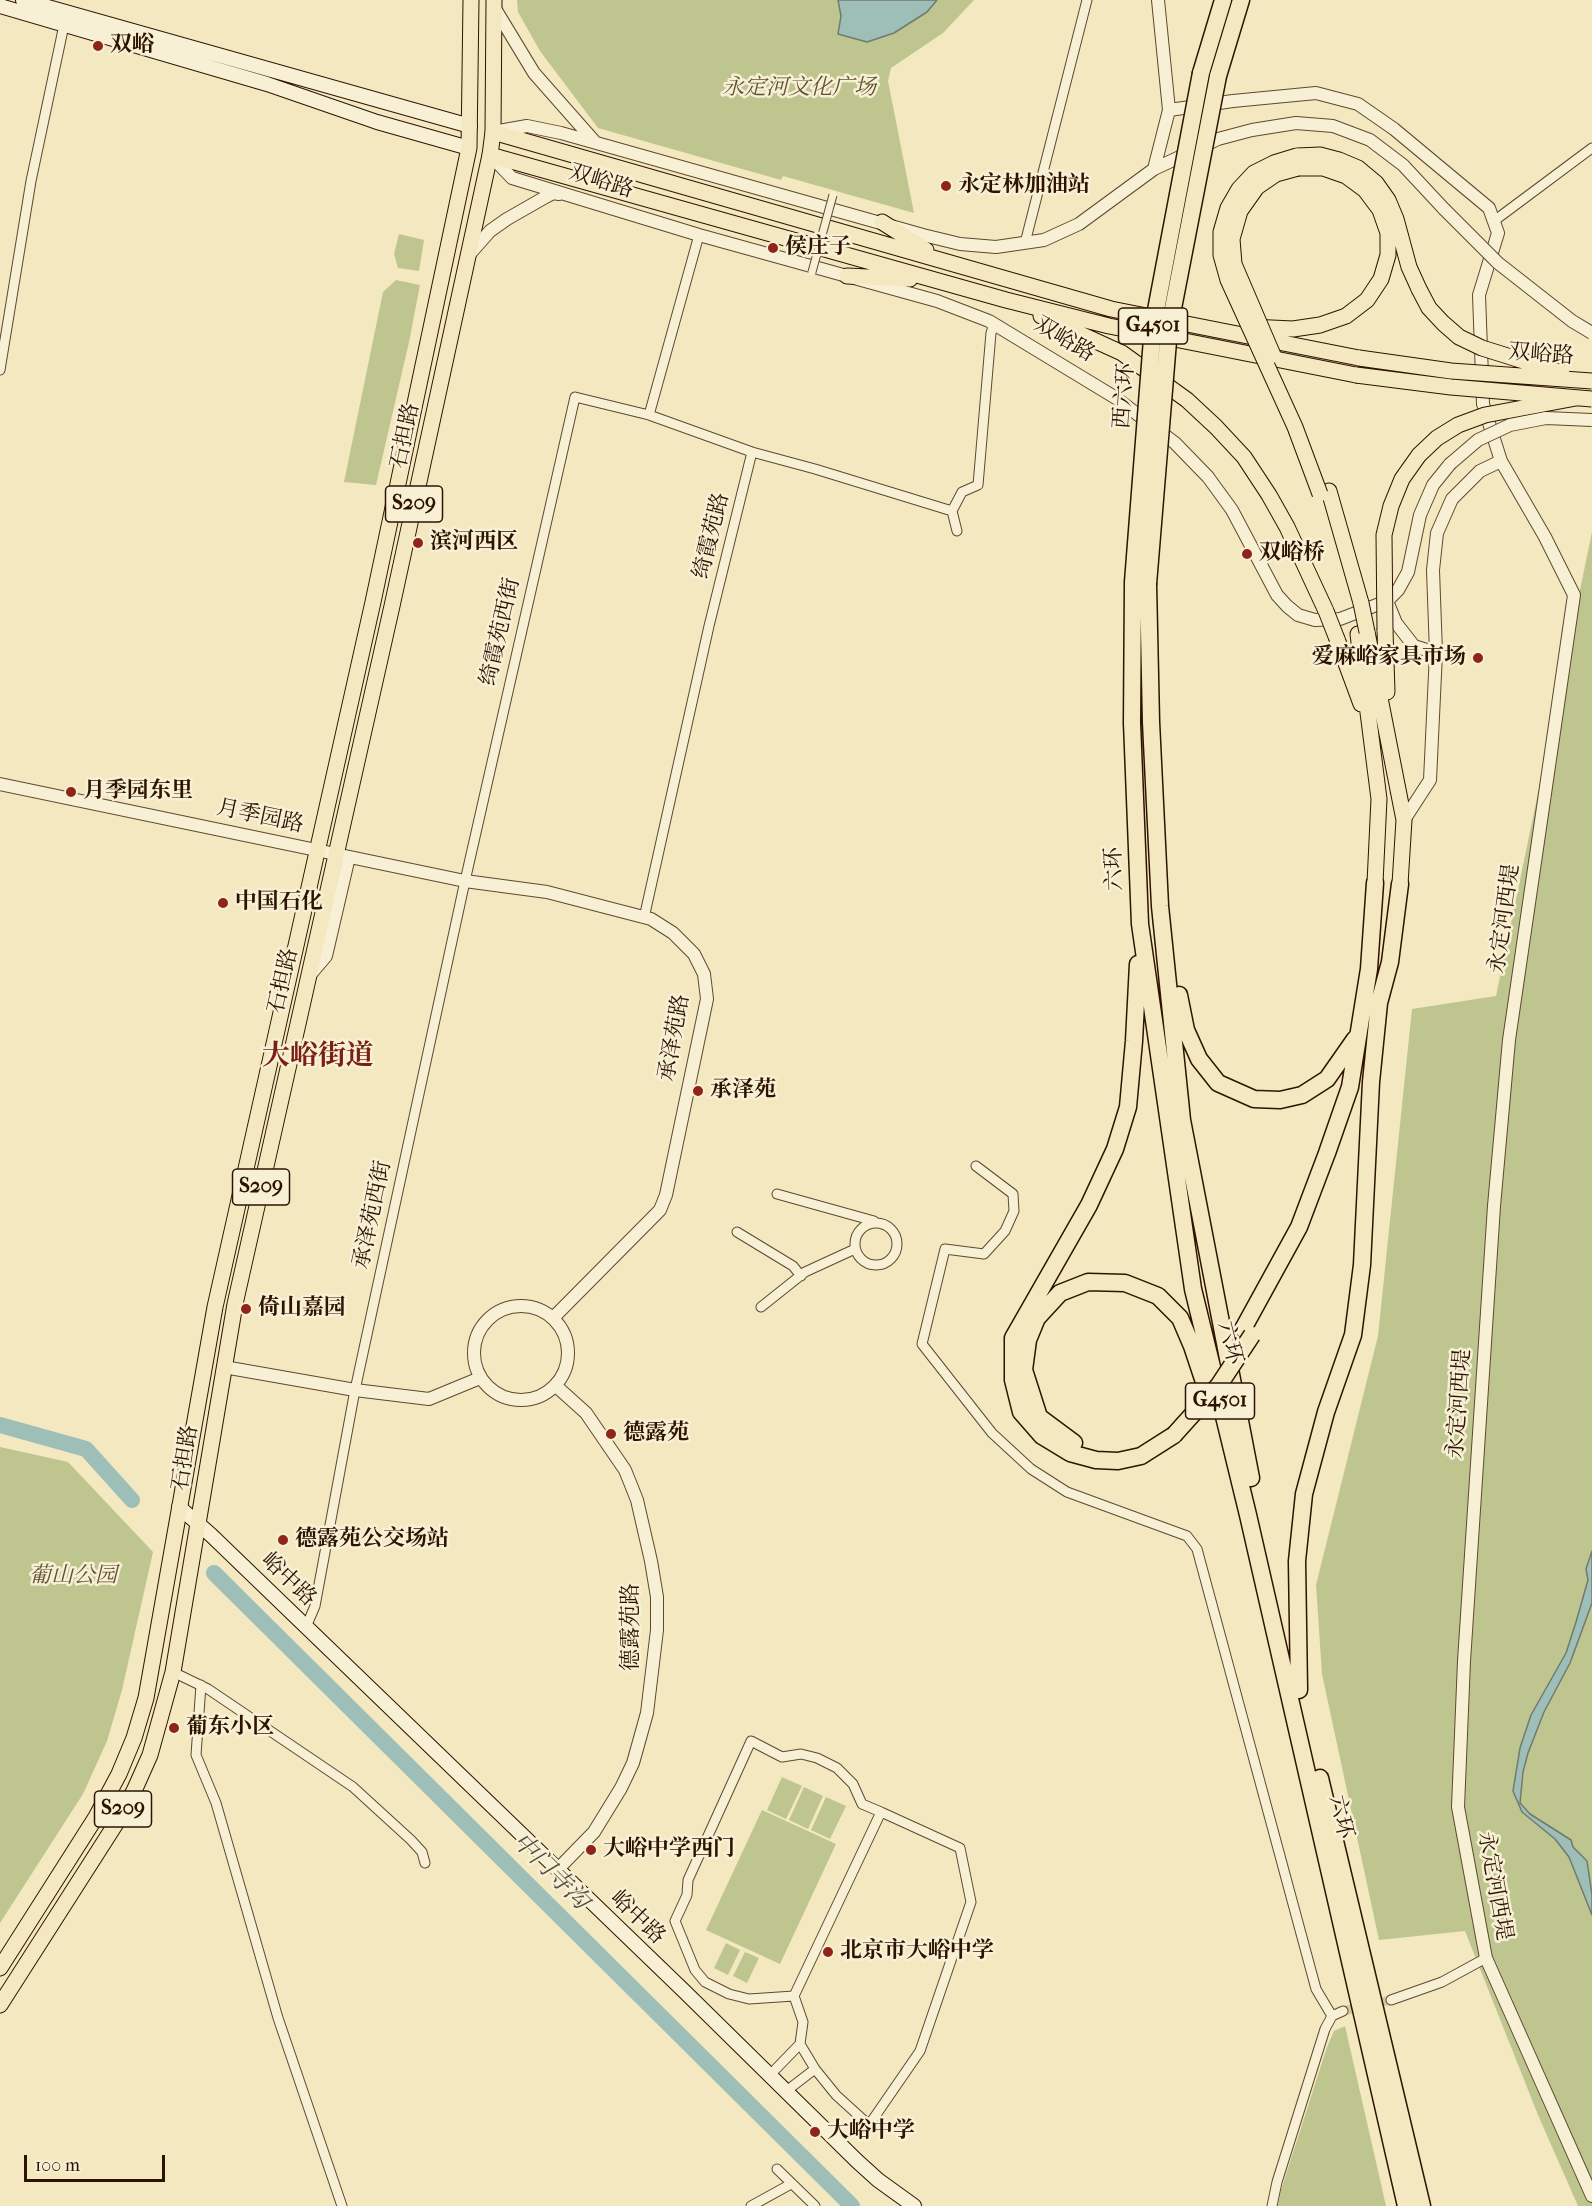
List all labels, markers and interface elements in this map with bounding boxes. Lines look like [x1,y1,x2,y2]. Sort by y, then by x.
place label: 双峪 [110,33,154,59]
marker: 双峪 [91,39,105,53]
park label: 永定河文化广场 [722,76,876,102]
street label: 双峪路 [566,160,636,204]
place label: 永定林加油站 [958,173,1090,199]
marker: 永定林加油站 [939,179,953,193]
place label: 侯庄子 [785,235,851,261]
marker: 侯庄子 [766,241,780,255]
road number: G4501 [1118,308,1188,344]
street label: 双峪路 [1029,312,1099,368]
street label: 双峪路 [1507,340,1575,370]
street label: 西六环 [1110,362,1140,430]
street label: 石担路 [386,401,426,471]
road number: S209 [386,486,442,522]
street label: 绮霞苑路 [689,490,735,582]
place label: 滨河西区 [430,530,518,556]
marker: 滨河西区 [411,536,425,550]
place label: 双峪桥 [1259,541,1325,567]
marker: 双峪桥 [1240,547,1254,561]
street label: 绮霞苑西街 [476,575,526,689]
place label: 爱麻峪家具市场 [1312,645,1466,671]
marker: 爱麻峪家具市场 [1471,651,1485,665]
place label: 月季园东里 [83,779,193,805]
marker: 月季园东里 [64,785,78,799]
street label: 月季园路 [214,795,306,839]
street label: 六环 [1101,847,1129,891]
street label: 永定河西堤 [1484,863,1526,975]
place label: 中国石化 [235,890,323,916]
marker: 中国石化 [216,896,230,910]
street label: 石担路 [264,946,304,1016]
street label: 承泽苑路 [654,992,696,1084]
district label: 大峪街道 [262,1040,374,1074]
place label: 承泽苑 [710,1078,776,1104]
marker: 承泽苑 [691,1084,705,1098]
street label: 承泽苑西街 [349,1158,397,1272]
road number: S209 [232,1169,290,1205]
place label: 倚山嘉园 [258,1296,346,1322]
marker: 倚山嘉园 [239,1302,253,1316]
street label: 六环 [1211,1318,1247,1368]
street label: 永定河西堤 [1443,1348,1477,1460]
road number: G4501 [1186,1383,1254,1419]
place label: 德露苑 [623,1421,689,1447]
street label: 石担路 [168,1423,204,1493]
marker: 德露苑 [604,1427,618,1441]
place label: 德露苑公交场站 [295,1527,449,1553]
marker: 德露苑公交场站 [276,1533,290,1547]
street label: 峪中路 [255,1548,321,1612]
park label: 葡山公园 [29,1564,117,1590]
street label: 德露苑路 [619,1583,645,1671]
place label: 葡东小区 [186,1715,274,1741]
marker: 葡东小区 [167,1721,181,1735]
road number: S209 [94,1791,152,1827]
street label: 六环 [1322,1793,1358,1841]
water label: 中门寺沟 [506,1828,594,1916]
street label: 永定河西堤 [1471,1830,1517,1942]
place label: 大峪中学西门 [603,1837,735,1863]
marker: 大峪中学西门 [584,1843,598,1857]
street label: 峪中路 [604,1886,670,1950]
place label: 北京市大峪中学 [840,1939,994,1965]
marker: 北京市大峪中学 [821,1945,835,1959]
place label: 大峪中学 [827,2119,915,2145]
marker: 大峪中学 [808,2125,822,2139]
scale bar [27,2143,168,2181]
text: 100 m [35,2155,80,2176]

